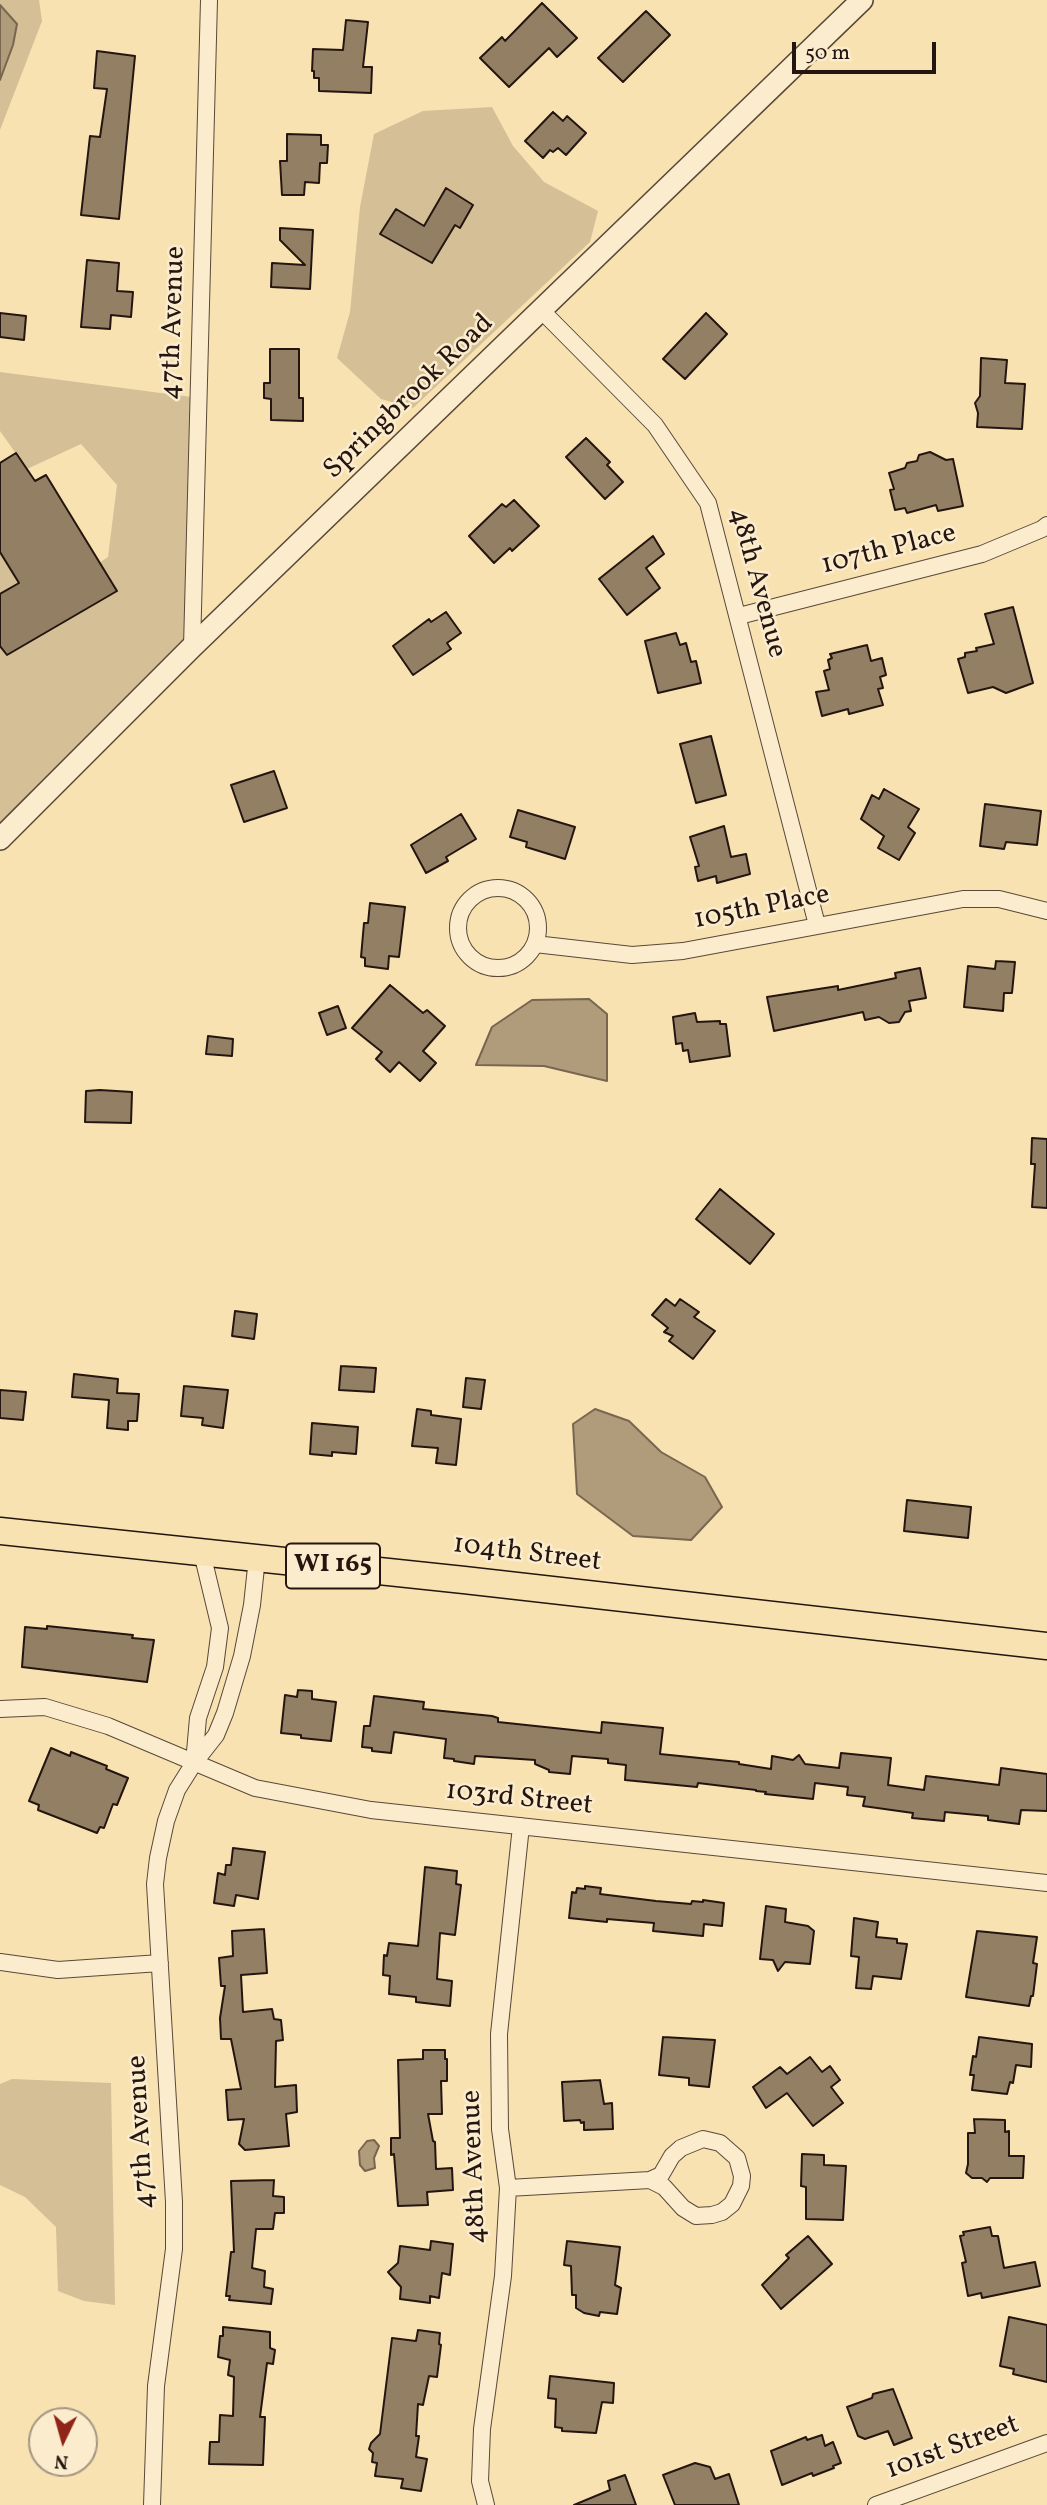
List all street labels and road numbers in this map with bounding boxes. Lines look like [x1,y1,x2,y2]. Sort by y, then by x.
street label: 47th Avenue [156,245,194,401]
street label: Springbrook Road [318,308,502,488]
street label: 48th Avenue [720,504,792,662]
street label: 107th Place [818,518,960,584]
street label: 105th Place [691,879,833,939]
street label: 104th Street [451,1529,603,1581]
road number: WI 165 [286,1544,380,1588]
street label: 103rd Street [444,1776,594,1824]
street label: 47th Avenue [122,2054,164,2210]
street label: 48th Avenue [457,2089,495,2245]
street label: 101st Street [882,2409,1024,2489]

